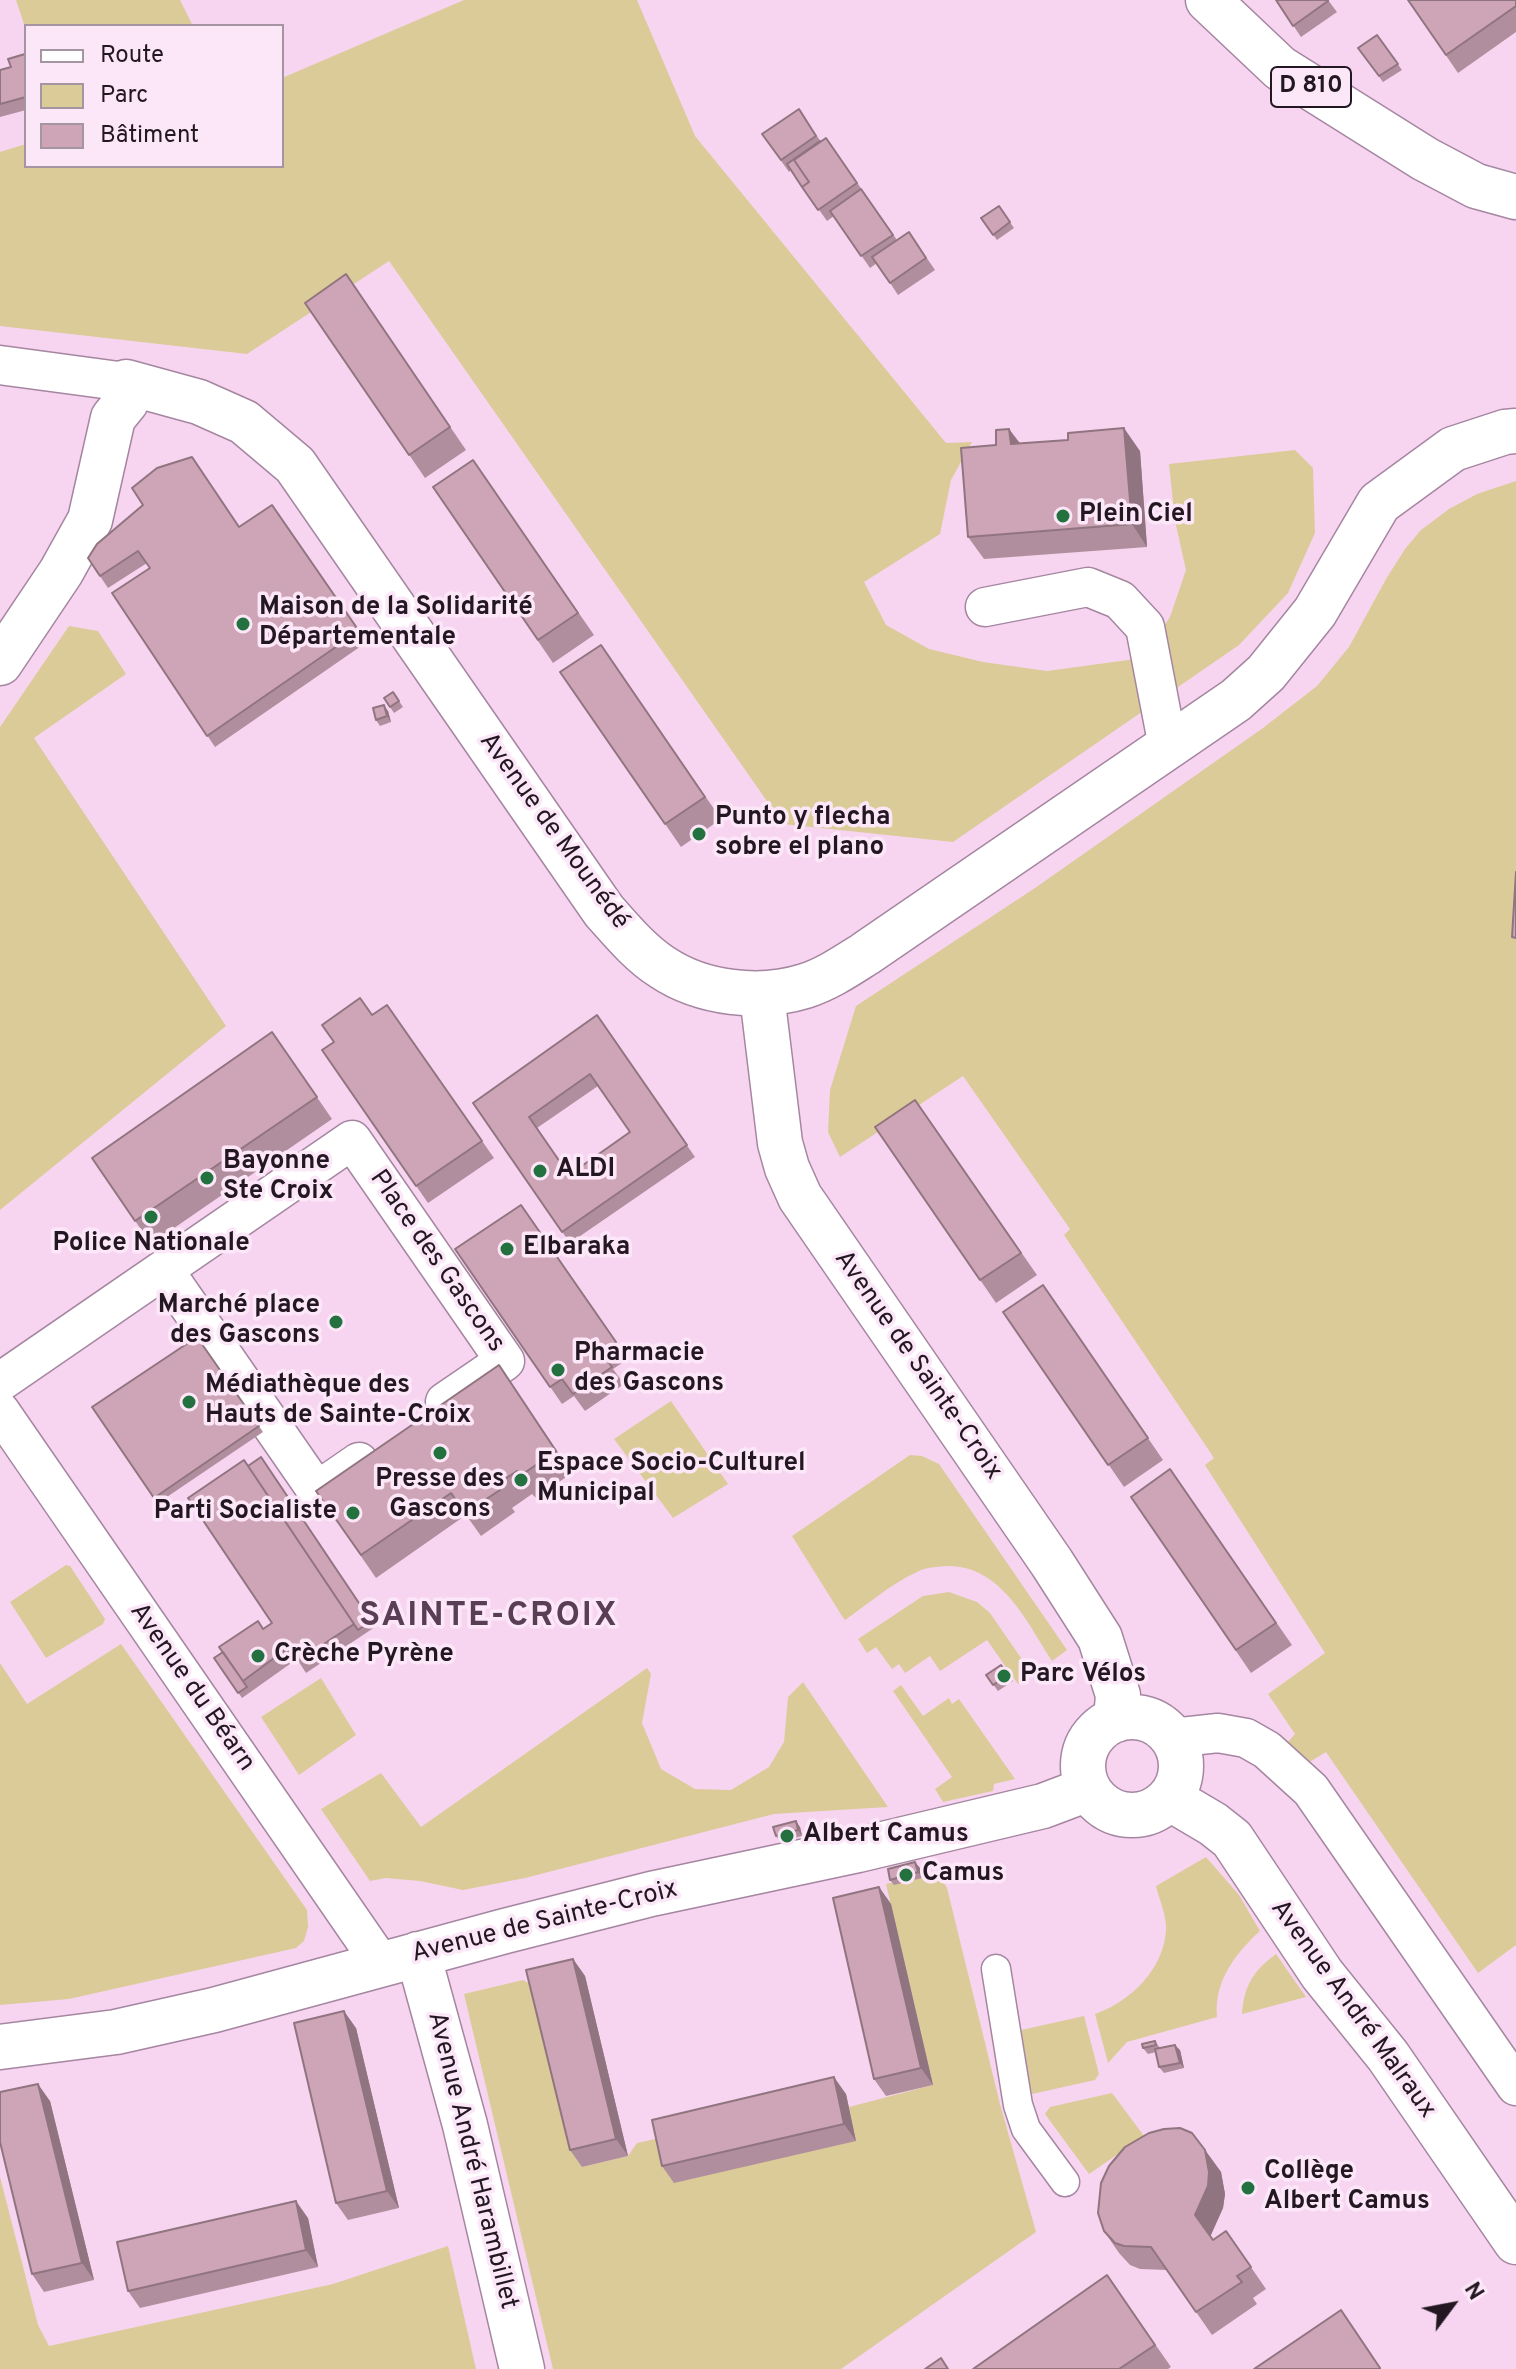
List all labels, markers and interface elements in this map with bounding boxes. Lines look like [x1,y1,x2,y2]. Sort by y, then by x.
legend [24,24,284,168]
text: Route [100,41,164,71]
road number: D 810 [1271,67,1351,107]
text: Parc [100,81,148,111]
text: Bâtiment [100,121,199,151]
place label: Plein Ciel [1079,500,1193,532]
marker: Plein Ciel [1054,507,1072,525]
place label: Maison de la Solidarité Départementale [259,593,533,654]
marker: Maison de la Solidarité Départementale [234,615,252,633]
street label: Avenue de Mounédé [471,728,635,936]
place label: Punto y flecha sobre el plano [715,803,890,864]
marker: Punto y flecha sobre el plano [690,825,708,843]
place label: Bayonne Ste Croix [223,1147,334,1208]
place label: ALDI [556,1155,615,1187]
marker: ALDI [531,1162,549,1180]
street label: Place des Gascons [362,1165,510,1359]
marker: Bayonne Ste Croix [198,1169,216,1187]
marker: Police Nationale [142,1208,160,1226]
place label: Police Nationale [52,1229,250,1261]
place label: Elbaraka [523,1233,630,1265]
marker: Elbaraka [498,1240,516,1258]
street label: Avenue de Sainte-Croix [826,1245,1008,1487]
place label: Marché place des Gascons [158,1291,320,1352]
marker: Marché place des Gascons [327,1313,345,1331]
place label: Pharmacie des Gascons [574,1339,724,1400]
marker: Pharmacie des Gascons [549,1361,567,1379]
place label: Médiathèque des Hauts de Sainte-Croix [205,1371,471,1432]
marker: Médiathèque des Hauts de Sainte-Croix [180,1393,198,1411]
marker: Presse des Gascons [431,1444,449,1462]
place label: Espace Socio-Culturel Municipal [537,1449,806,1510]
place label: Presse des Gascons [375,1465,505,1526]
marker: Espace Socio-Culturel Municipal [512,1471,530,1489]
place label: Parti Socialiste [154,1497,337,1529]
marker: Parti Socialiste [344,1504,362,1522]
street label: Avenue du Béarn [121,1598,261,1778]
district label: SAINTE-CROIX [359,1598,619,1638]
place label: Crèche Pyrène [274,1640,454,1672]
marker: Crèche Pyrène [249,1647,267,1665]
place label: Parc Vélos [1020,1660,1146,1692]
marker: Parc Vélos [995,1667,1013,1685]
place label: Albert Camus [803,1820,969,1852]
marker: Albert Camus [778,1827,796,1845]
place label: Camus [922,1859,1004,1891]
marker: Camus [897,1866,915,1884]
street label: Avenue de Sainte-Croix [409,1875,681,1971]
street label: Avenue André Malraux [1262,1895,1442,2125]
street label: Avenue André Harambillet [419,2009,523,2313]
place label: Collège Albert Camus [1264,2157,1430,2218]
marker: Collège Albert Camus [1239,2179,1257,2197]
north arrow [1412,2265,1492,2345]
text: N [1457,2278,1488,2306]

